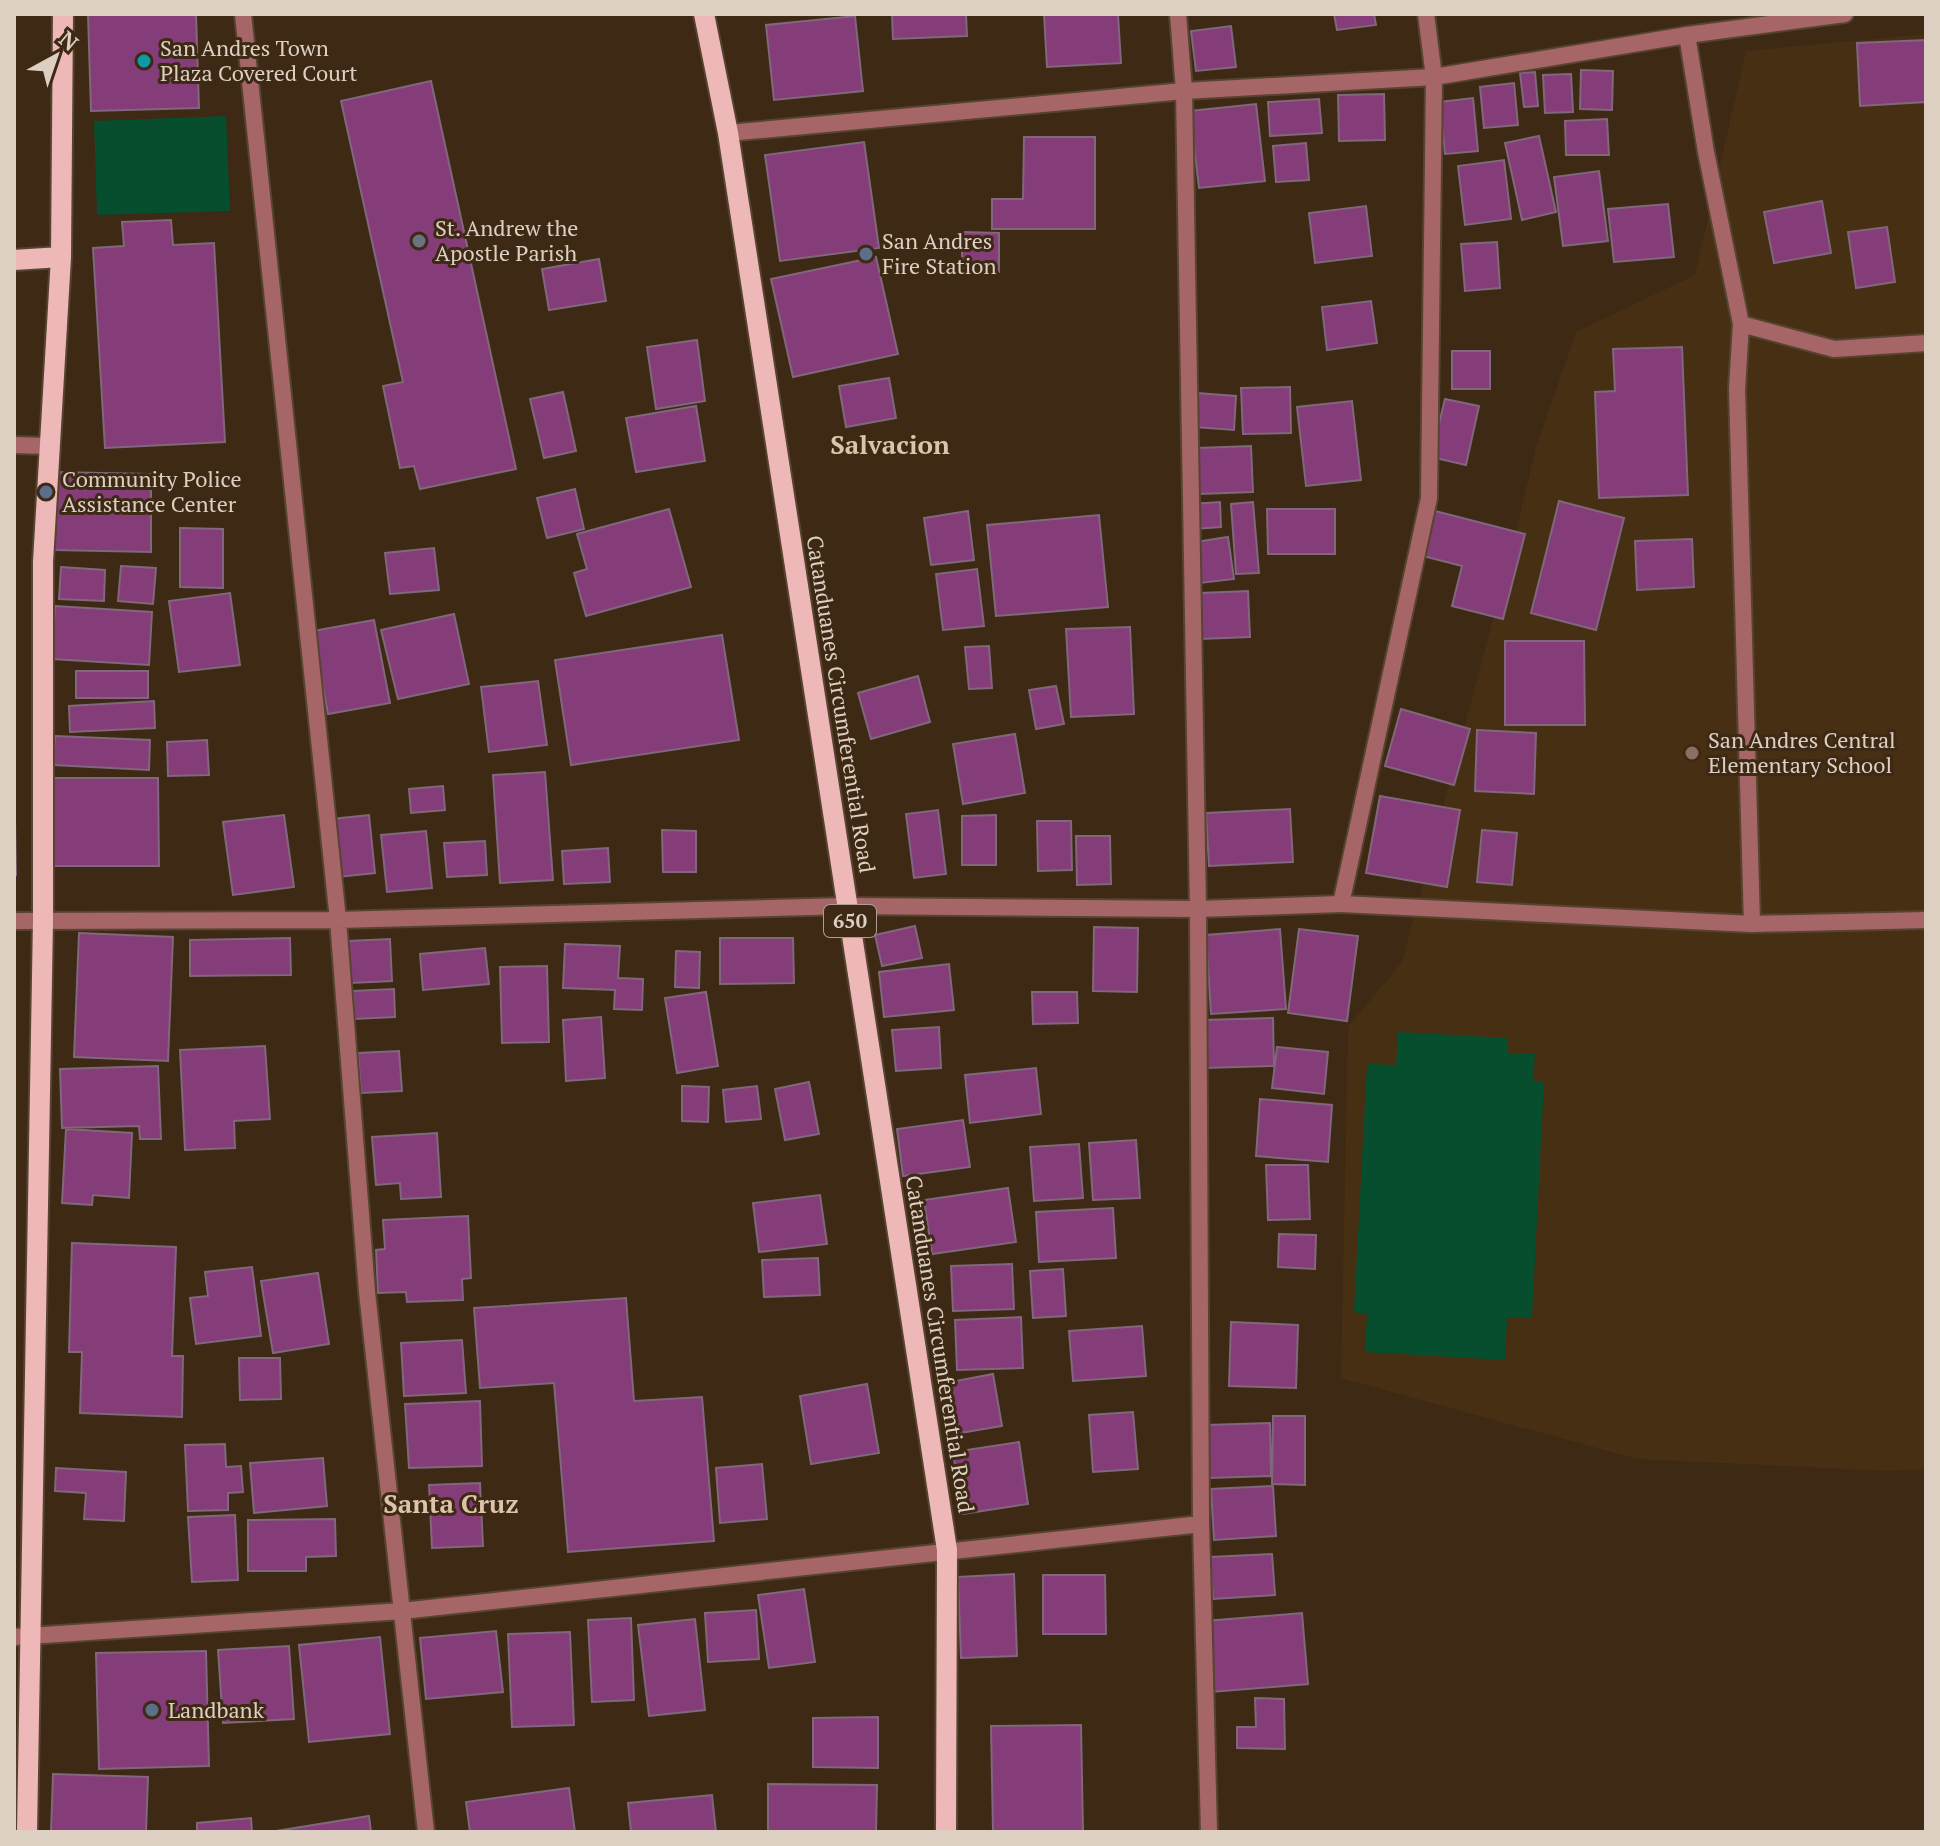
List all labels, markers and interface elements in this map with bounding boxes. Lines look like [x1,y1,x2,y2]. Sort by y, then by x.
north arrow [16,16,96,96]
text: N [53,24,85,57]
place label: San Andres Town Plaza Covered Court [160,33,357,87]
marker: San Andres Town Plaza Covered Court [135,52,153,70]
place label: St. Andrew the Apostle Parish [435,213,578,267]
place label: San Andres Fire Station [882,226,997,280]
marker: St. Andrew the Apostle Parish [410,232,428,250]
marker: San Andres Fire Station [857,245,875,263]
district label: Salvacion [830,427,950,461]
place label: Community Police Assistance Center [62,464,241,518]
marker: Community Police Assistance Center [37,483,55,501]
street label: Catanduanes Circumferential Road [800,533,883,875]
place label: San Andres Central Elementary School [1708,725,1896,779]
marker: San Andres Central Elementary School [1683,744,1701,762]
road number: 650 [824,905,876,937]
street label: Catanduanes Circumferential Road [899,1173,982,1515]
district label: Santa Cruz [383,1486,519,1520]
place label: Landbank [168,1695,265,1724]
marker: Landbank [143,1701,161,1719]

